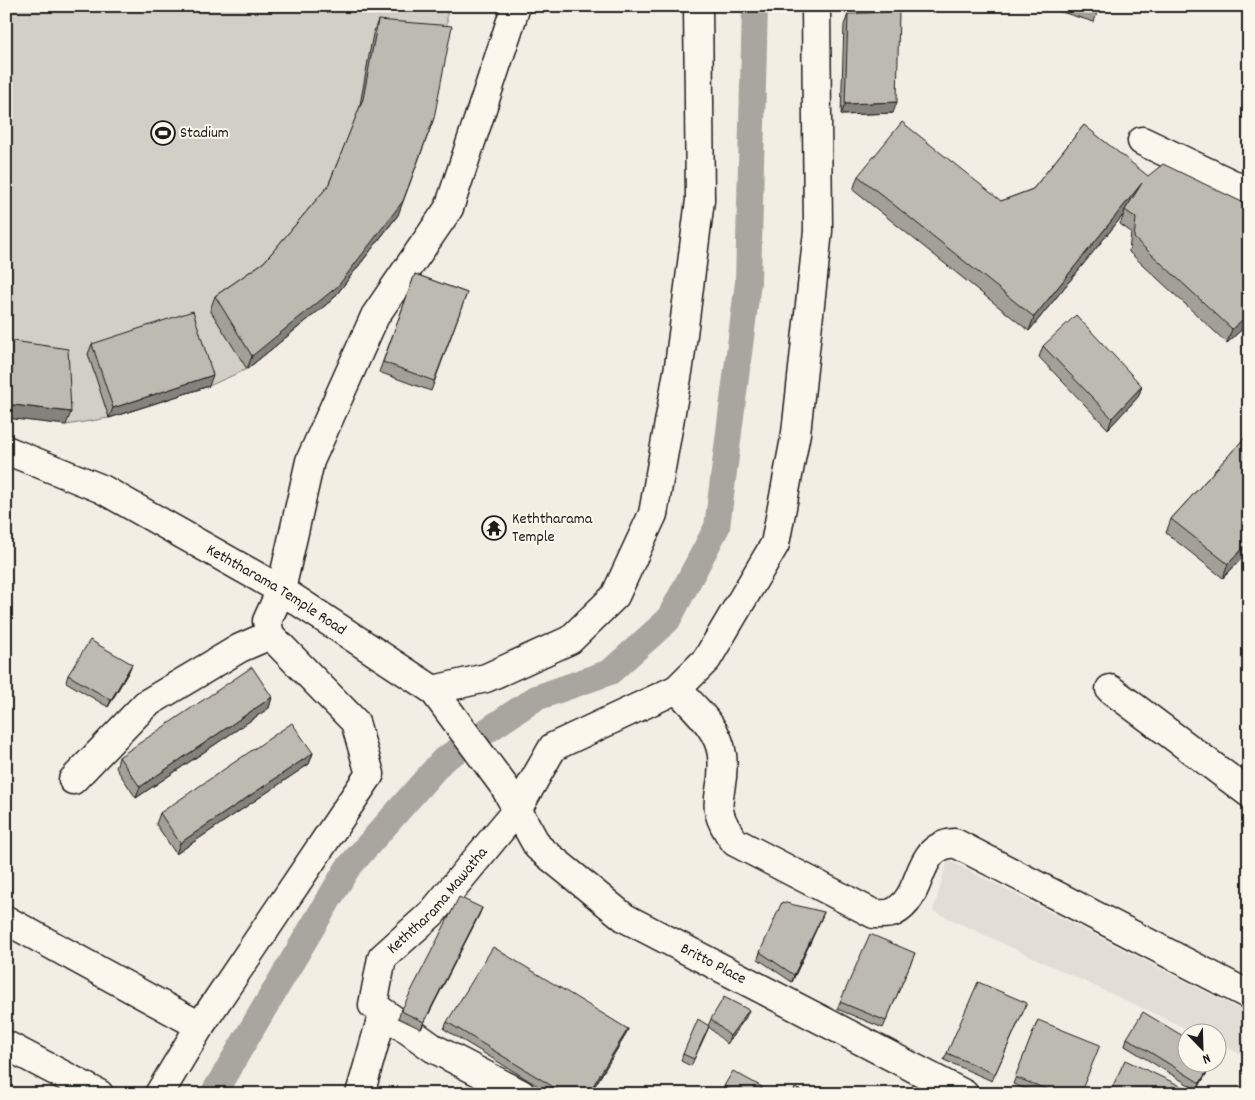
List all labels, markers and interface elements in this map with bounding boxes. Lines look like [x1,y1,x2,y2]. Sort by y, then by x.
sports icon: Stadium [150,120,176,146]
place label: Stadium [180,122,229,145]
place label: Keththarama Temple [512,508,593,549]
temple icon: Keththarama Temple [481,515,507,541]
street label: Keththarama Temple Road [202,539,351,641]
street label: Keththarama Mawatha [382,842,494,960]
street label: Britto Place [676,937,750,990]
north arrow [1178,1022,1228,1072]
text: N [1199,1048,1213,1069]

